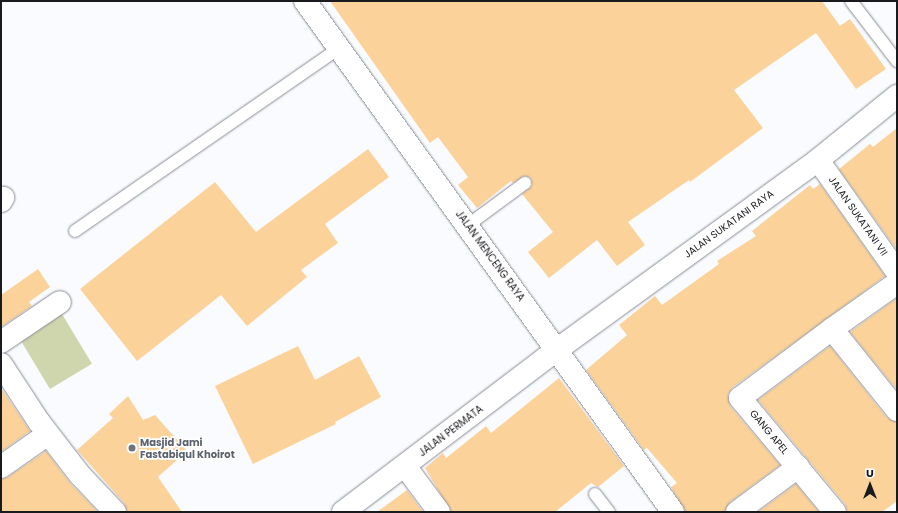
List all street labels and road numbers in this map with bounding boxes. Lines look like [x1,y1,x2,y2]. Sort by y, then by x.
street label: JALAN SUKATANI VII [826,174,890,258]
street label: JALAN SUKATANI RAYA [682,187,776,261]
street label: JALAN MENCENG RAYA [453,208,527,304]
street label: JALAN PERMATA [417,403,485,459]
street label: GANG APEL [747,407,791,457]

